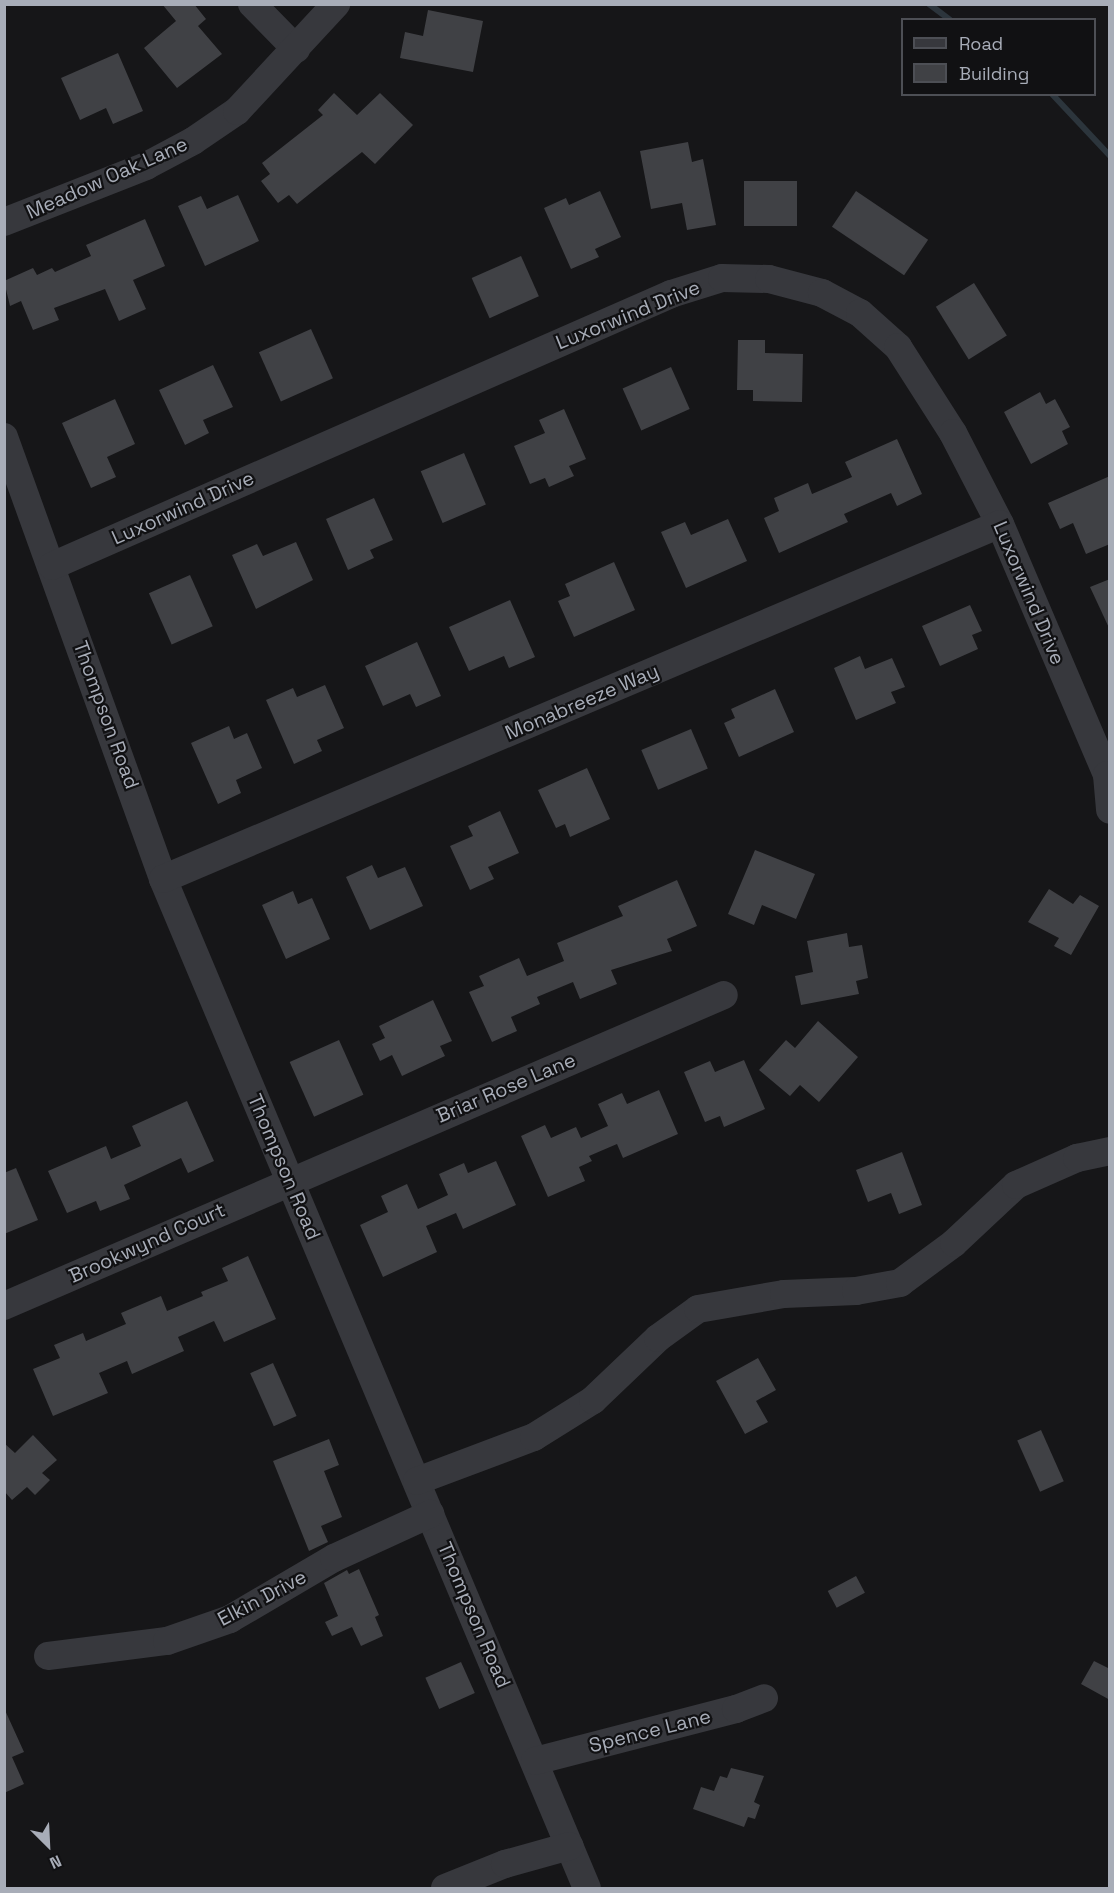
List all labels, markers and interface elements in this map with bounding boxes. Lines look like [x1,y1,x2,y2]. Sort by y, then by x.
legend [901,18,1096,96]
text: Road [959,32,1003,55]
text: Building [959,62,1029,85]
street label: Meadow Oak Lane [23,132,191,224]
street label: Luxorwind Drive [552,275,704,355]
street label: Luxorwind Drive [108,466,258,550]
street label: Luxorwind Drive [988,518,1070,668]
street label: Thompson Road [68,638,144,792]
street label: Monabreeze Way [502,659,662,745]
street label: Briar Rose Lane [433,1048,579,1128]
street label: Thompson Road [243,1091,325,1243]
street label: Brookwynd Court [65,1198,229,1288]
street label: Thompson Road [433,1539,515,1691]
street label: Elkin Drive [213,1565,311,1631]
street label: Spence Lane [587,1704,713,1758]
north arrow [18,1815,78,1875]
text: N [46,1850,65,1874]

